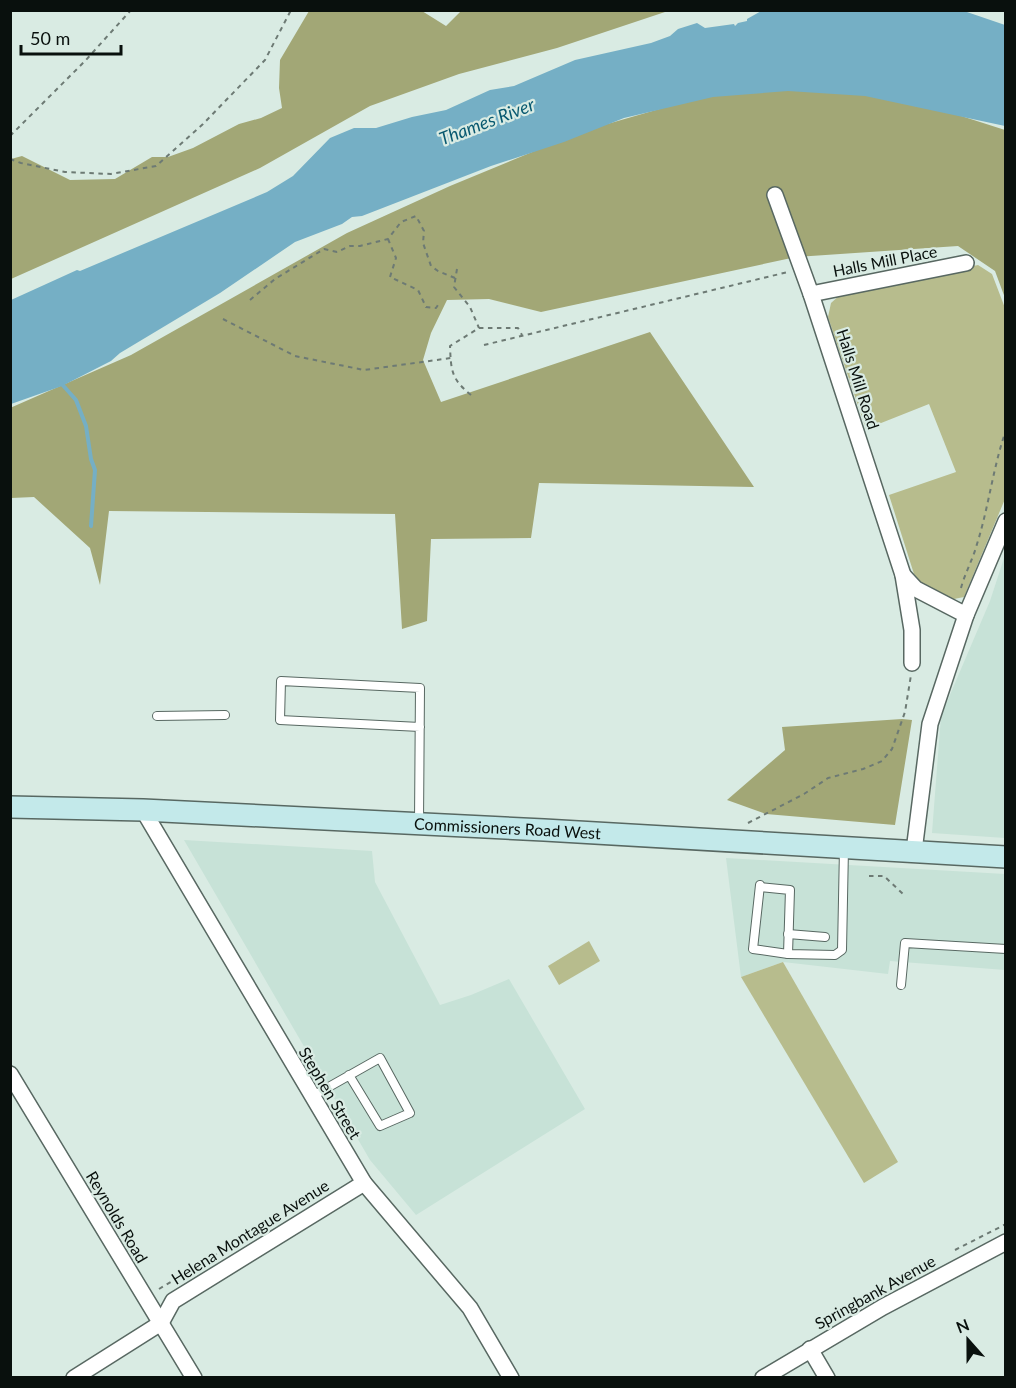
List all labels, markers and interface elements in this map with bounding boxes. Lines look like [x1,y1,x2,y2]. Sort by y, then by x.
scale bar [21,18,122,56]
text: 50 m [30,27,70,49]
water label: Thames River [436,93,538,149]
street label: Halls Mill Place [831,241,939,280]
street label: Halls Mill Road [833,326,884,431]
street label: Commissioners Road West [414,814,602,842]
street label: Stephen Street [296,1043,365,1142]
street label: Reynolds Road [83,1168,152,1266]
street label: Helena Montague Avenue [168,1175,332,1288]
street label: Springbank Avenue [811,1251,938,1333]
north arrow [938,1310,998,1370]
text: N [953,1314,972,1337]

